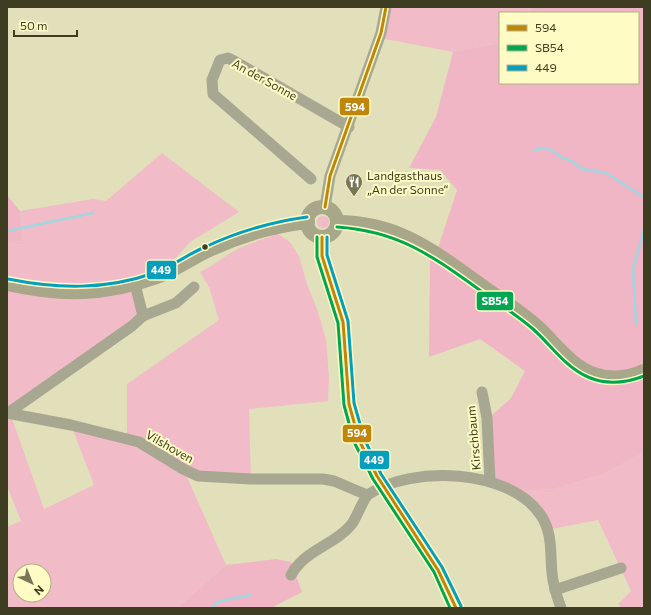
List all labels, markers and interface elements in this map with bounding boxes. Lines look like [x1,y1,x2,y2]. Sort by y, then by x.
scale bar [14,12,77,38]
legend [499,12,639,84]
text: 50 m [20,18,48,32]
text: 594 [535,20,556,34]
text: SB54 [535,40,564,54]
street label: An der Sonne [230,55,300,103]
text: 449 [535,60,557,74]
line badge: 594 [339,97,370,116]
text: 594 [345,100,365,113]
place label: Landgasthaus „An der Sonne“ [367,168,449,196]
restaurant icon: Landgasthaus „An der Sonne“ [344,172,364,197]
unlabelled marker [200,242,210,252]
line badge: 449 [146,260,177,280]
text: 449 [151,263,171,276]
line badge: SB54 [476,291,514,311]
text: SB54 [481,294,509,307]
street label: Kirschbaum [463,405,483,471]
line badge: 594 [342,424,372,443]
text: 594 [347,426,367,439]
street label: Vilshoven [144,427,196,465]
line badge: 449 [359,450,390,470]
text: 449 [364,453,384,466]
north arrow [12,563,52,603]
text: N [32,583,47,598]

